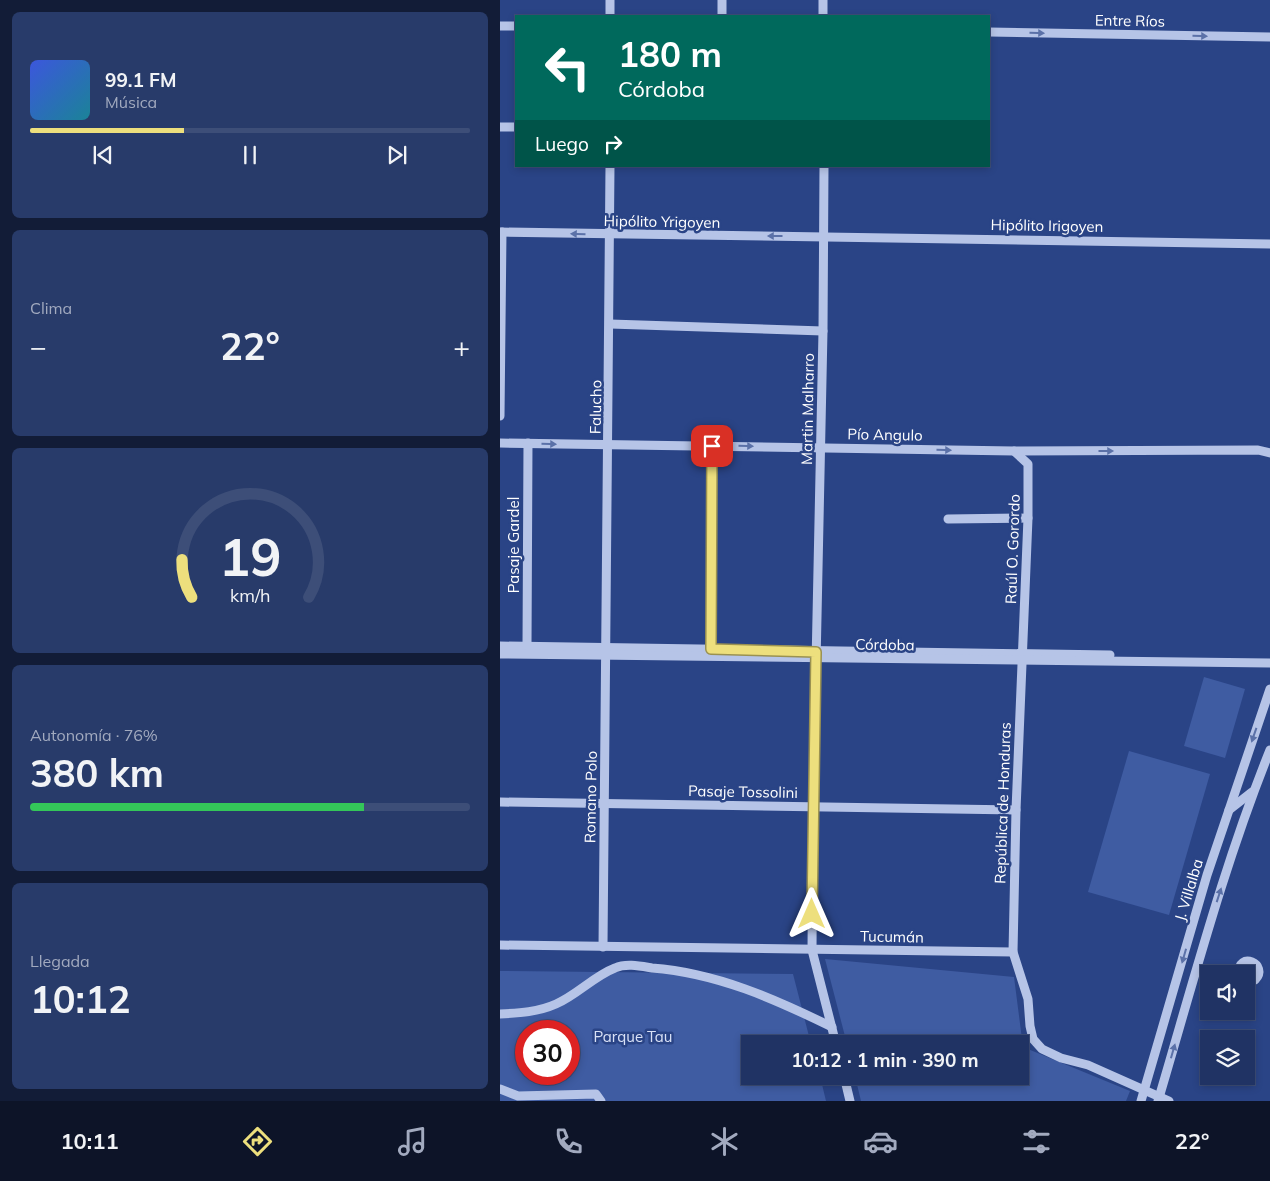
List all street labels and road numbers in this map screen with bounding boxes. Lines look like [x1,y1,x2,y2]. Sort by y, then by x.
street label: Entre Ríos [1095,10,1165,31]
street label: Hipólito Yrigoyen [604,211,721,232]
street label: Hipólito Irigoyen [991,215,1103,236]
street label: Martin Malharro [797,353,818,465]
street label: Falucho [586,380,605,434]
street label: Pío Angulo [847,424,923,445]
street label: Raúl O. Gorordo [1001,494,1024,604]
street label: Pasaje Gardel [504,497,523,593]
street label: Córdoba [855,634,915,655]
street label: República de Honduras [990,722,1015,884]
street label: Romano Polo [580,751,601,843]
street label: Pasaje Tossolini [688,781,798,802]
street label: J. Villalba [1170,857,1207,923]
street label: Tucumán [860,926,924,947]

